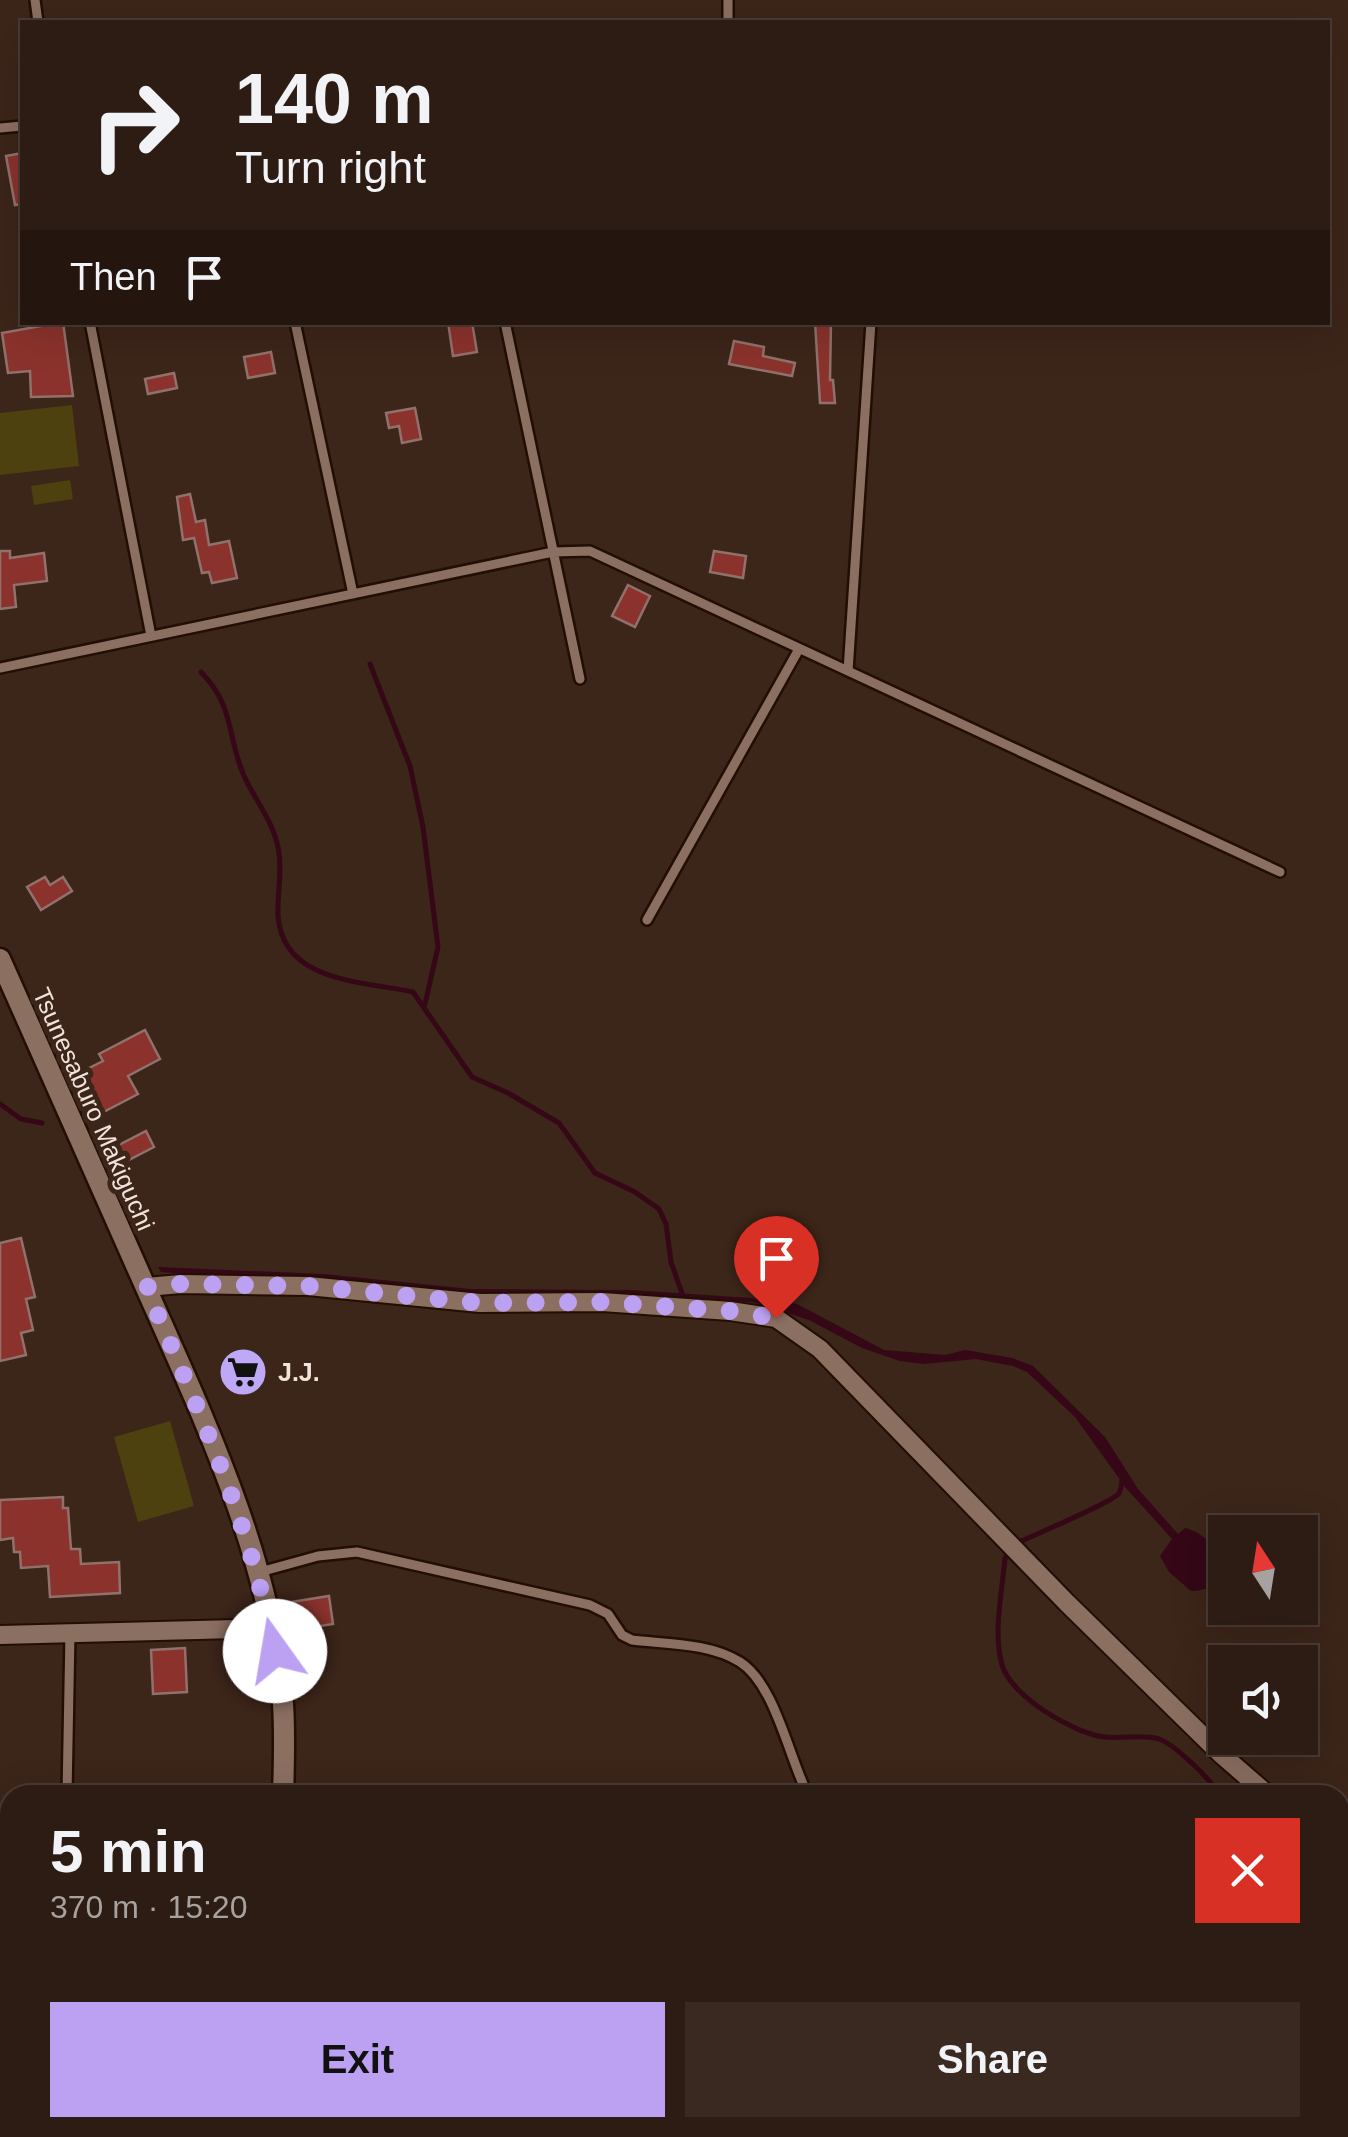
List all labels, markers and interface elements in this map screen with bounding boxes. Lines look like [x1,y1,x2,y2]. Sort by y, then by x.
icon: right [70,60,200,190]
text: 140 m [235,60,433,138]
text: Turn right [235,142,426,193]
icon: arrive [177,250,232,305]
text: Then [70,256,157,298]
street label: Tsunesaburo Makiguchi [28,983,160,1235]
pin [734,1216,819,1319]
icon: arrive [749,1231,804,1286]
supermarket icon: J.J. [217,1346,269,1398]
place label: J.J. [278,1358,320,1386]
north arrow [1208,1515,1318,1625]
map controls [1208,1515,1318,1755]
position arrow [223,1599,327,1703]
button: sound [1208,1645,1318,1755]
text: 5 min [50,1818,207,1885]
button: close [1195,1818,1300,1923]
text: 370 m · 15:20 [50,1889,247,1925]
button: Exit [50,2002,665,2117]
button: Share [685,2002,1300,2117]

